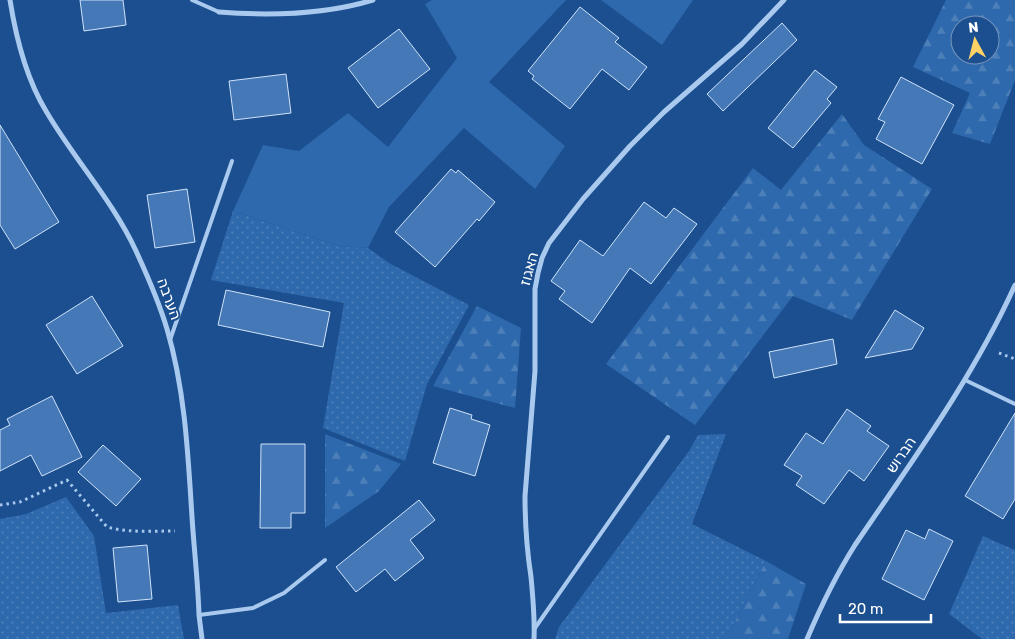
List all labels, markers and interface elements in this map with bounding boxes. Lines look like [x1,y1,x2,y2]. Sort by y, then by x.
north arrow [950,15,1000,65]
text: N [967,19,980,37]
street label: האגוז [516,250,542,288]
street label: הערבה [153,276,185,322]
street label: הברוש [882,433,920,477]
scale bar [840,592,931,624]
text: 20 m [848,600,883,618]

